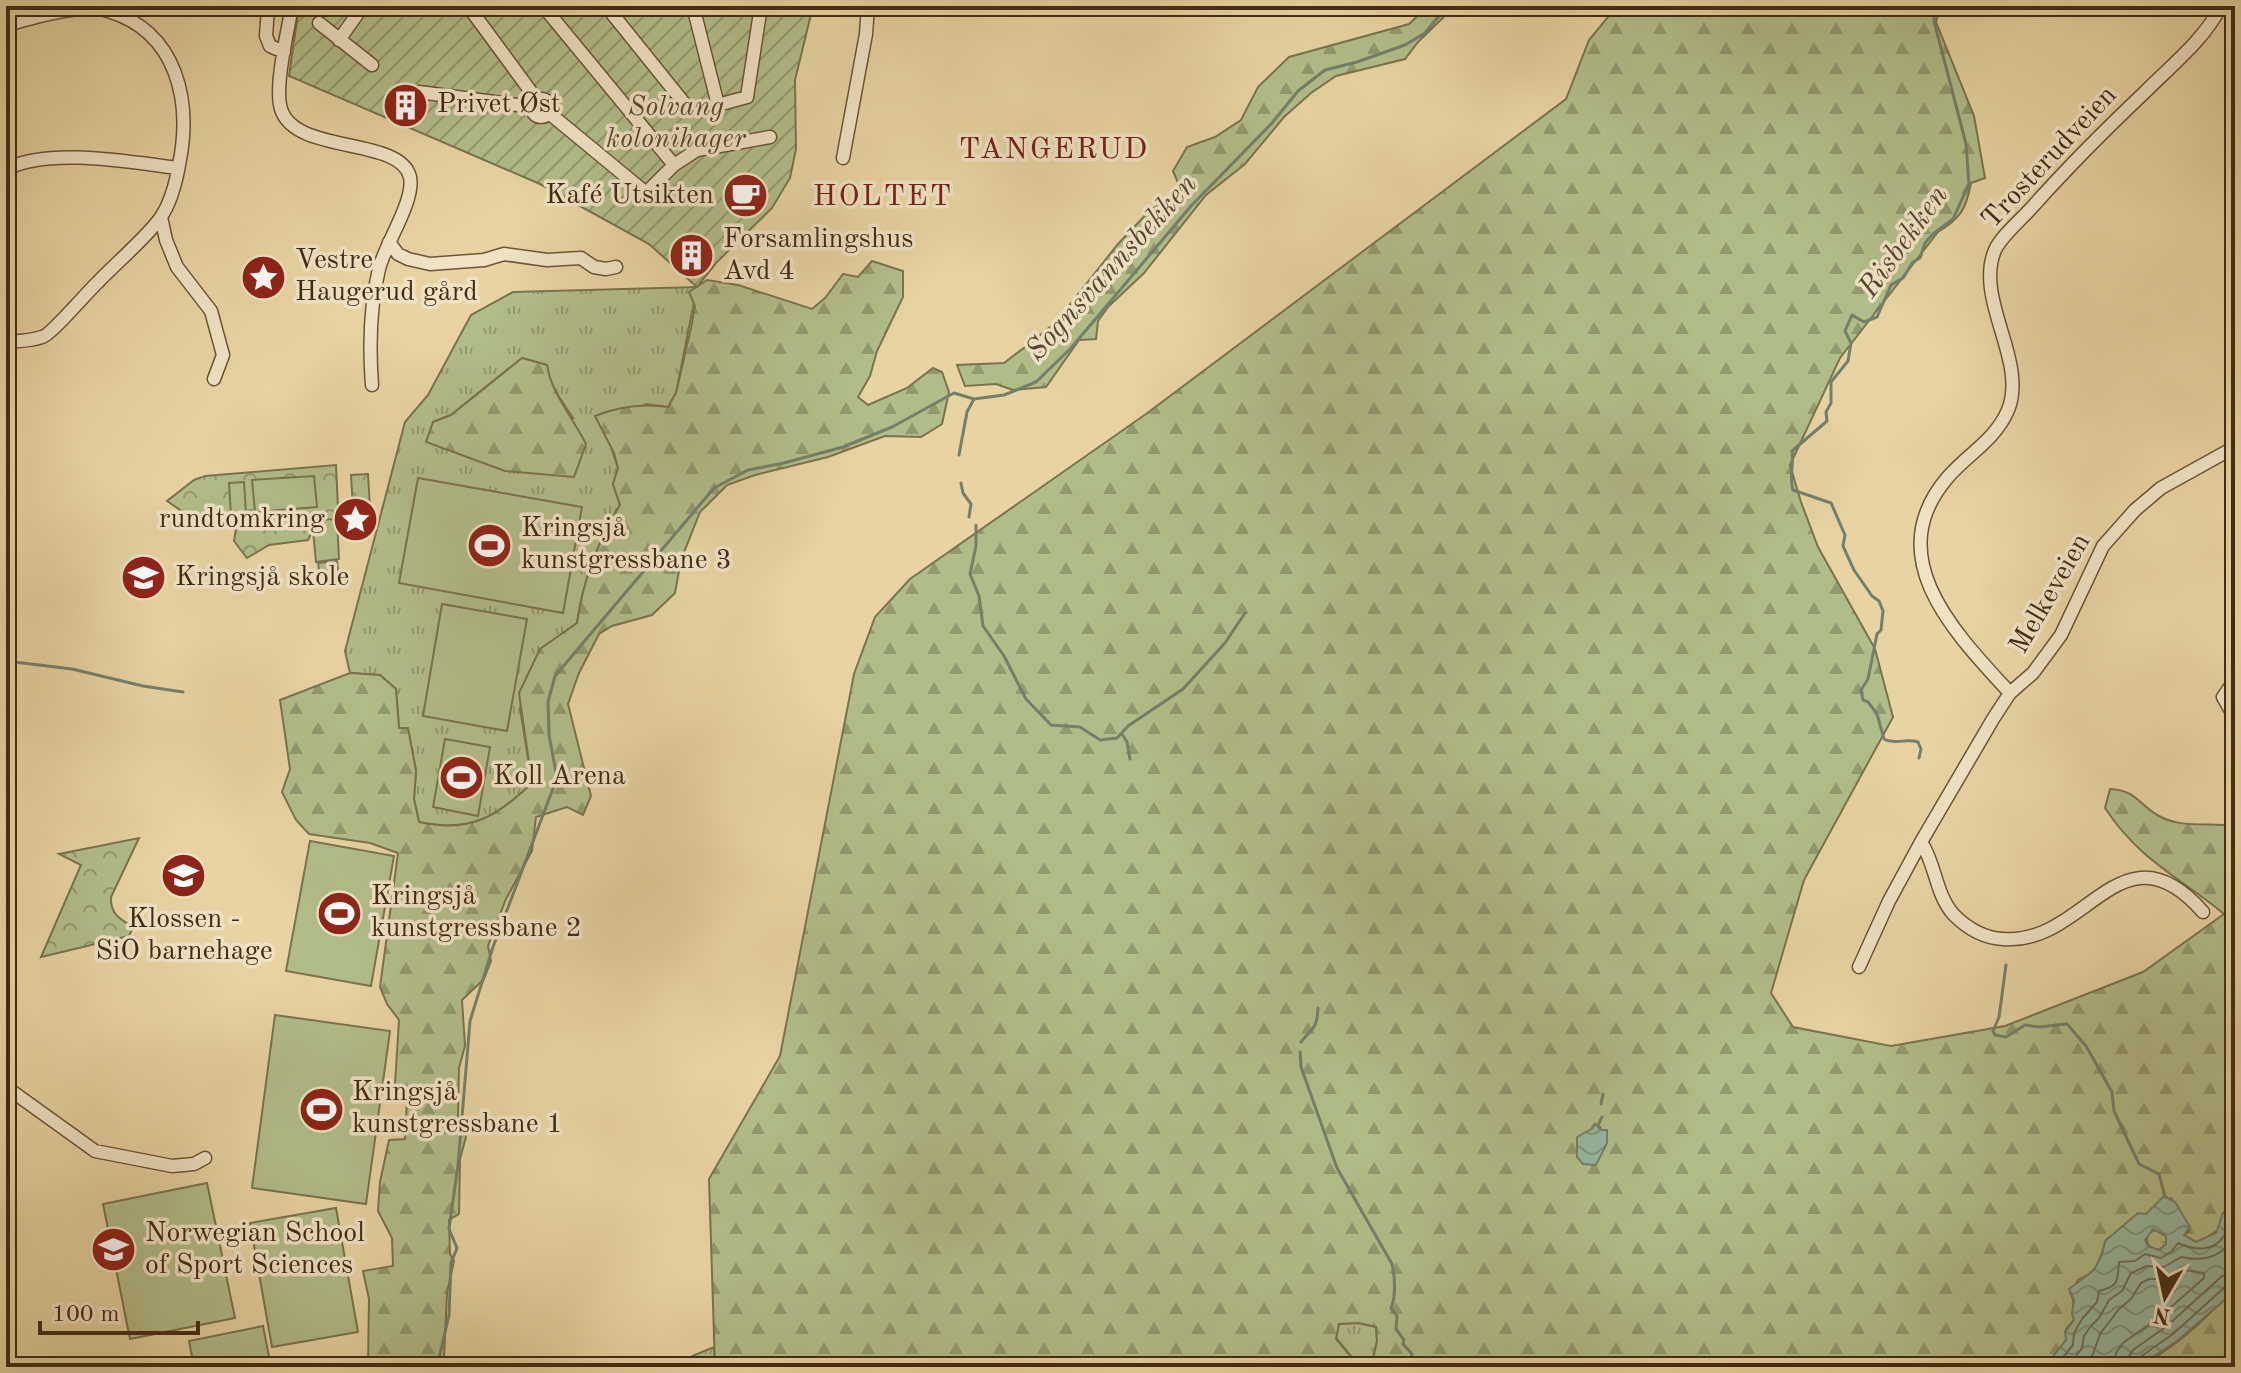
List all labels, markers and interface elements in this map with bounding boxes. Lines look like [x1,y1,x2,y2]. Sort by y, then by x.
building icon: Privet Øst [382,81,430,129]
street label: Trosterudveien [1977,81,2123,235]
place label: Privet Øst [437,91,561,119]
park label: Solvang kolonihager [606,94,747,154]
district label: TANGERUD [959,135,1149,165]
water label: Sognsvannsbekken [1021,169,1203,367]
cafe icon: Kafé Utsikten [721,172,769,220]
water label: Risbekken [1853,181,1954,304]
place label: Kafé Utsikten [545,182,714,210]
district label: HOLTET [813,182,953,212]
place label: Forsamlingshus Avd 4 [723,226,913,286]
building icon: Forsamlingshus Avd 4 [668,232,716,280]
place label: Vestre Haugerud gård [295,247,478,307]
place icon: Vestre Haugerud gård [240,253,288,301]
place icon: rundtomkring [332,496,380,544]
place label: rundtomkring [159,506,325,534]
place label: Kringsjå kunstgressbane 3 [521,515,732,575]
sports icon: Kringsjå kunstgressbane 3 [466,521,514,569]
street label: Melkeveien [2006,529,2096,659]
school or university icon: Kringsjå skole [120,554,168,602]
place label: Kringsjå skole [175,564,349,592]
sports icon: Koll Arena [438,753,486,801]
place label: Koll Arena [493,763,626,791]
school or university icon: Klossen - SiO barnehage [160,852,208,900]
place label: Kringsjå kunstgressbane 2 [371,883,582,943]
sports icon: Kringsjå kunstgressbane 2 [316,889,364,937]
place label: Klossen - SiO barnehage [95,906,273,966]
place label: Kringsjå kunstgressbane 1 [352,1079,563,1139]
sports icon: Kringsjå kunstgressbane 1 [297,1085,345,1133]
place label: Norwegian School of Sport Sciences [145,1220,365,1280]
school or university icon: Norwegian School of Sport Sciences [90,1226,138,1274]
north arrow [2125,1257,2205,1337]
scale bar [40,1285,198,1335]
text: 100 m [52,1303,120,1327]
text: N [2152,1303,2172,1327]

